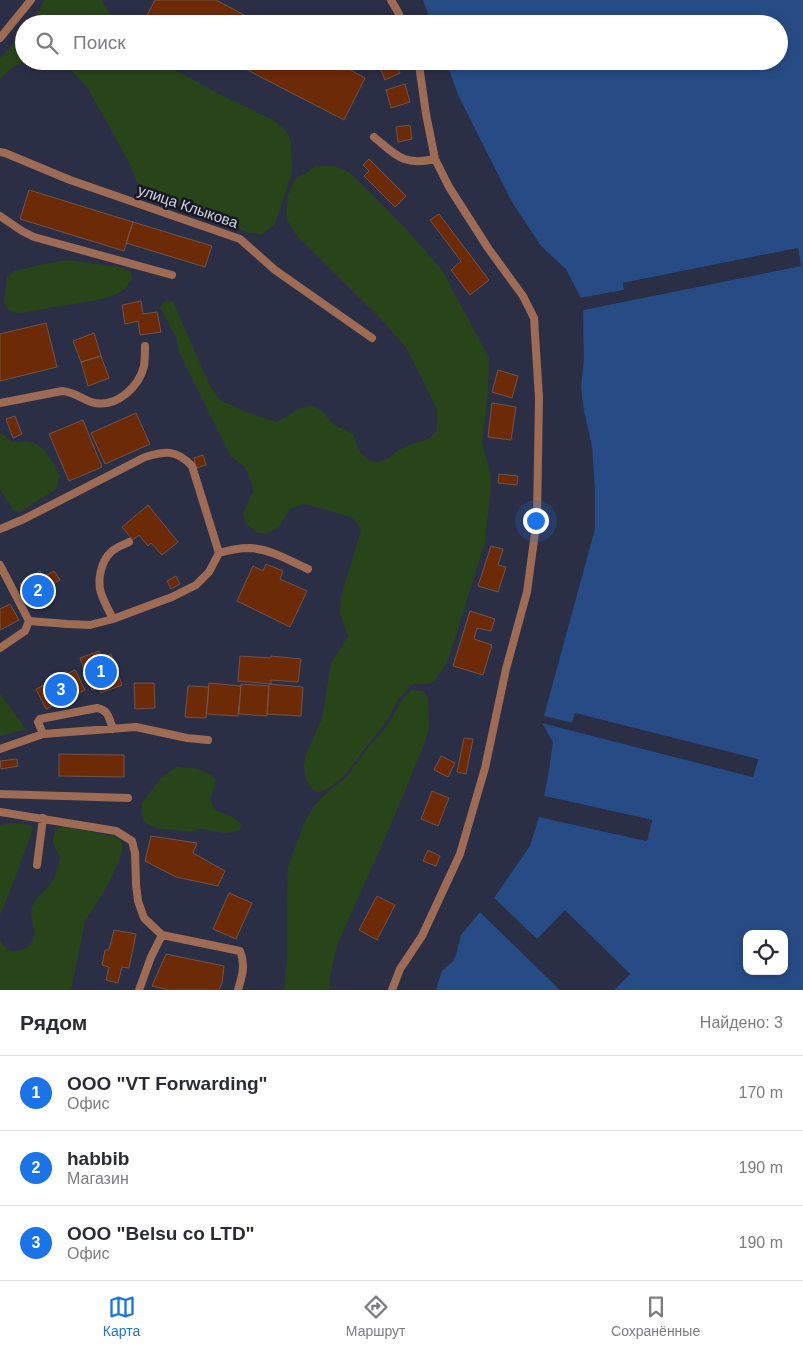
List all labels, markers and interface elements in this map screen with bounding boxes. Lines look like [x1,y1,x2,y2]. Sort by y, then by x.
search box [15,15,788,70]
icon: search [33,29,61,57]
text: Поиск [73,32,126,53]
street label: улица Клыкова [136,181,241,231]
your location [523,508,549,534]
pin: 2 [22,572,54,610]
pin: 1 [85,653,117,691]
pin: 3 [45,671,77,709]
map controls [743,930,788,975]
button: locate [743,930,788,975]
text: Рядом [20,1011,87,1034]
text: Найдено: 3 [700,1014,783,1031]
text: OOO "VT Forwarding" [67,1073,268,1094]
text: 1 [32,1084,40,1101]
text: 170 m [739,1084,783,1101]
text: Офис [67,1095,110,1112]
text: habbib [67,1148,129,1169]
text: 2 [32,1159,40,1176]
text: 190 m [739,1159,783,1176]
text: Магазин [67,1170,129,1187]
text: OOO "Belsu co LTD" [67,1223,255,1244]
text: 3 [32,1234,40,1251]
text: 190 m [739,1234,783,1251]
text: Офис [67,1245,110,1262]
tab: Карта [103,1293,140,1339]
tab: Маршрут [346,1293,405,1339]
tab: Сохранённые [611,1293,700,1339]

